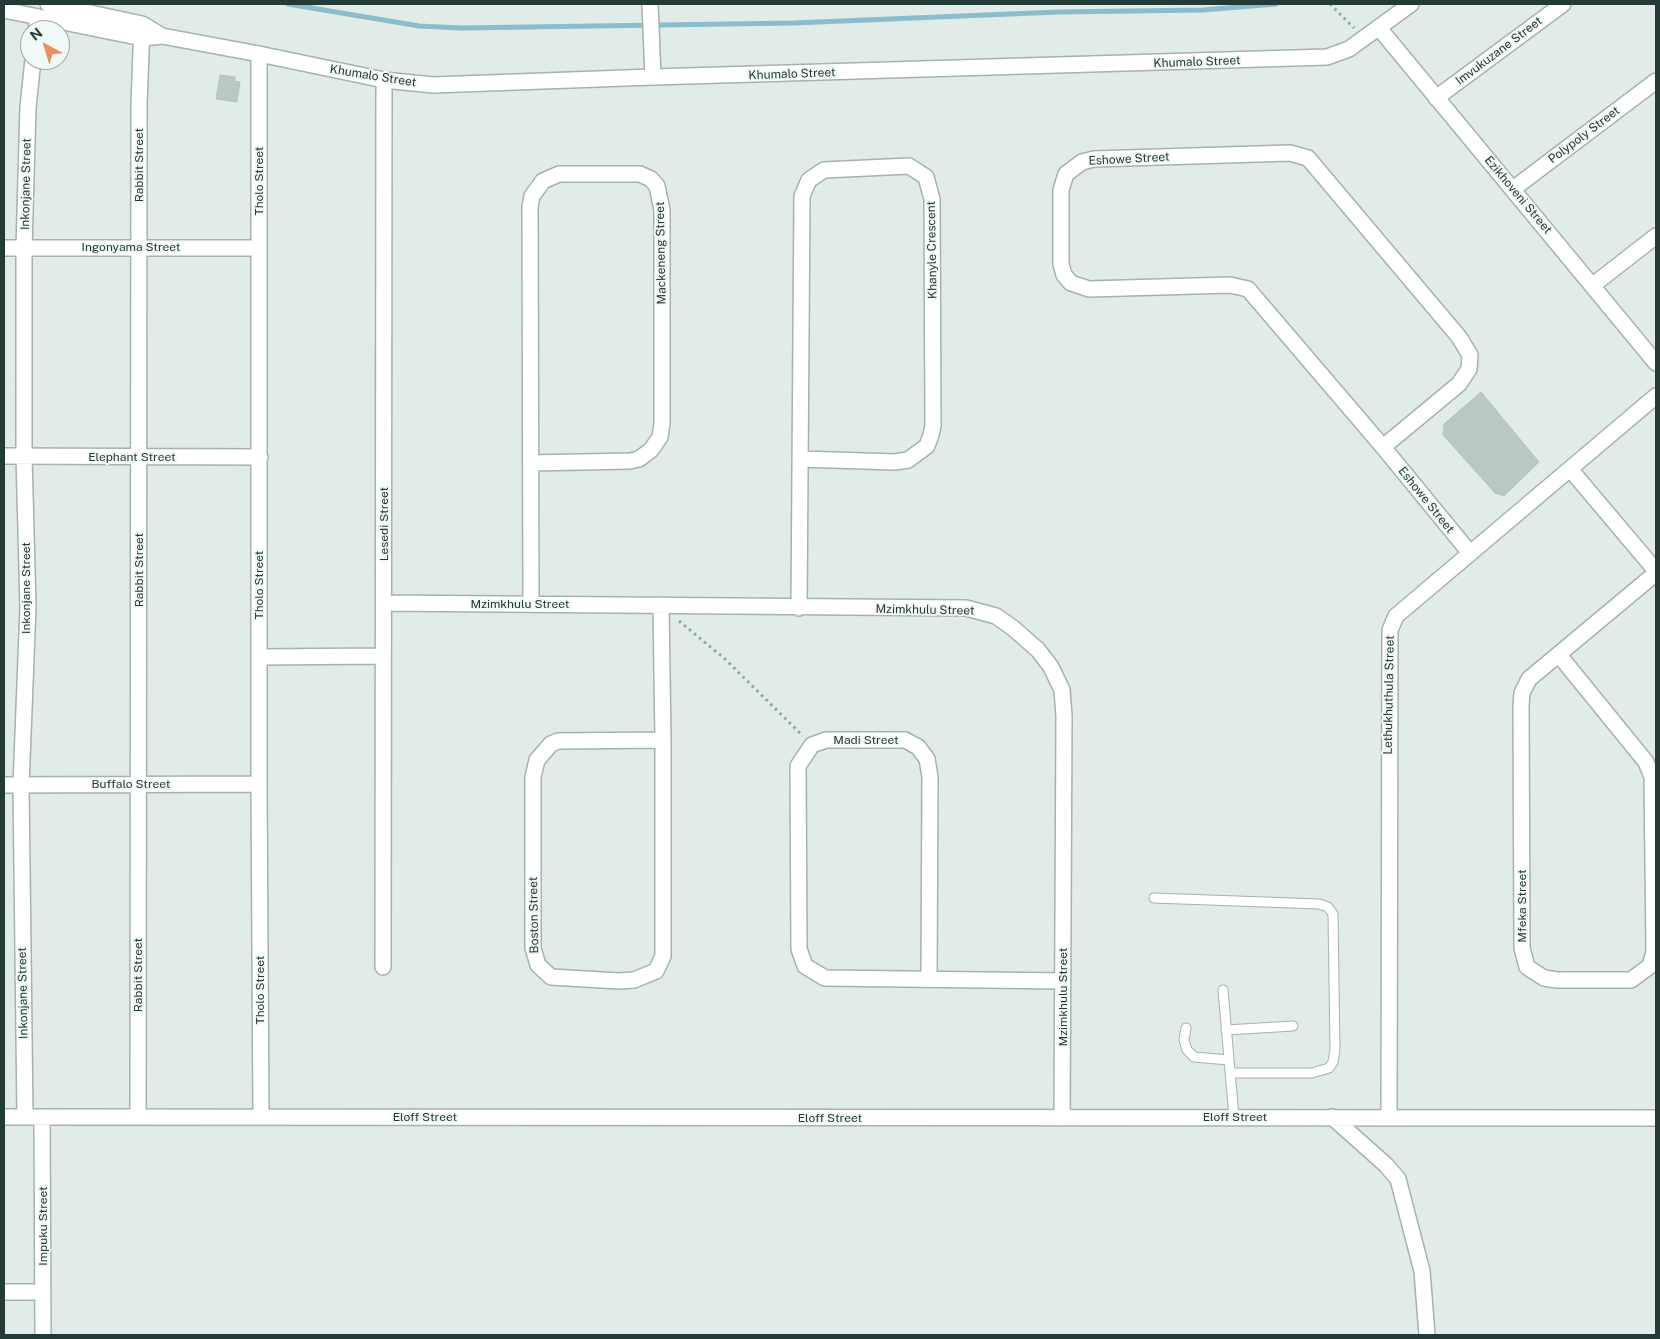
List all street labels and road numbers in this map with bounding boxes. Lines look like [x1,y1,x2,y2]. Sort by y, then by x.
street label: Imvukuzane Street [1453,14,1545,88]
street label: Khumalo Street [1153,53,1241,71]
street label: Khumalo Street [329,62,417,90]
street label: Khumalo Street [748,65,836,83]
street label: Polypoly Street [1545,103,1623,167]
street label: Rabbit Street [132,128,146,202]
street label: Inkonjane Street [18,138,34,230]
street label: Tholo Street [252,147,266,215]
street label: Eshowe Street [1088,150,1170,168]
street label: Ezikhoveni Street [1481,153,1555,237]
street label: Mackeneng Street [653,201,669,305]
street label: Khanyle Crescent [924,201,940,299]
street label: Ingonyama Street [82,240,180,254]
street label: Elephant Street [88,450,176,464]
street label: Eshowe Street [1395,464,1457,536]
street label: Lesedi Street [377,487,391,561]
street label: Rabbit Street [132,533,146,607]
street label: Inkonjane Street [19,542,33,634]
street label: Tholo Street [252,551,266,619]
street label: Mzimkhulu Street [471,597,569,611]
street label: Mzimkhulu Street [875,602,975,618]
street label: Lethukhuthula Street [1381,635,1397,755]
street label: Madi Street [833,733,899,747]
street label: Buffalo Street [92,777,170,791]
street label: Mfeka Street [1515,869,1529,943]
street label: Boston Street [526,876,542,954]
street label: Rabbit Street [131,938,145,1012]
street label: Inkonjane Street [15,947,31,1039]
street label: Mzimkhulu Street [1056,948,1070,1046]
street label: Tholo Street [253,956,267,1024]
street label: Eloff Street [393,1110,457,1124]
street label: Eloff Street [1203,1110,1267,1124]
street label: Eloff Street [798,1111,862,1125]
street label: Impuku Street [36,1186,50,1266]

